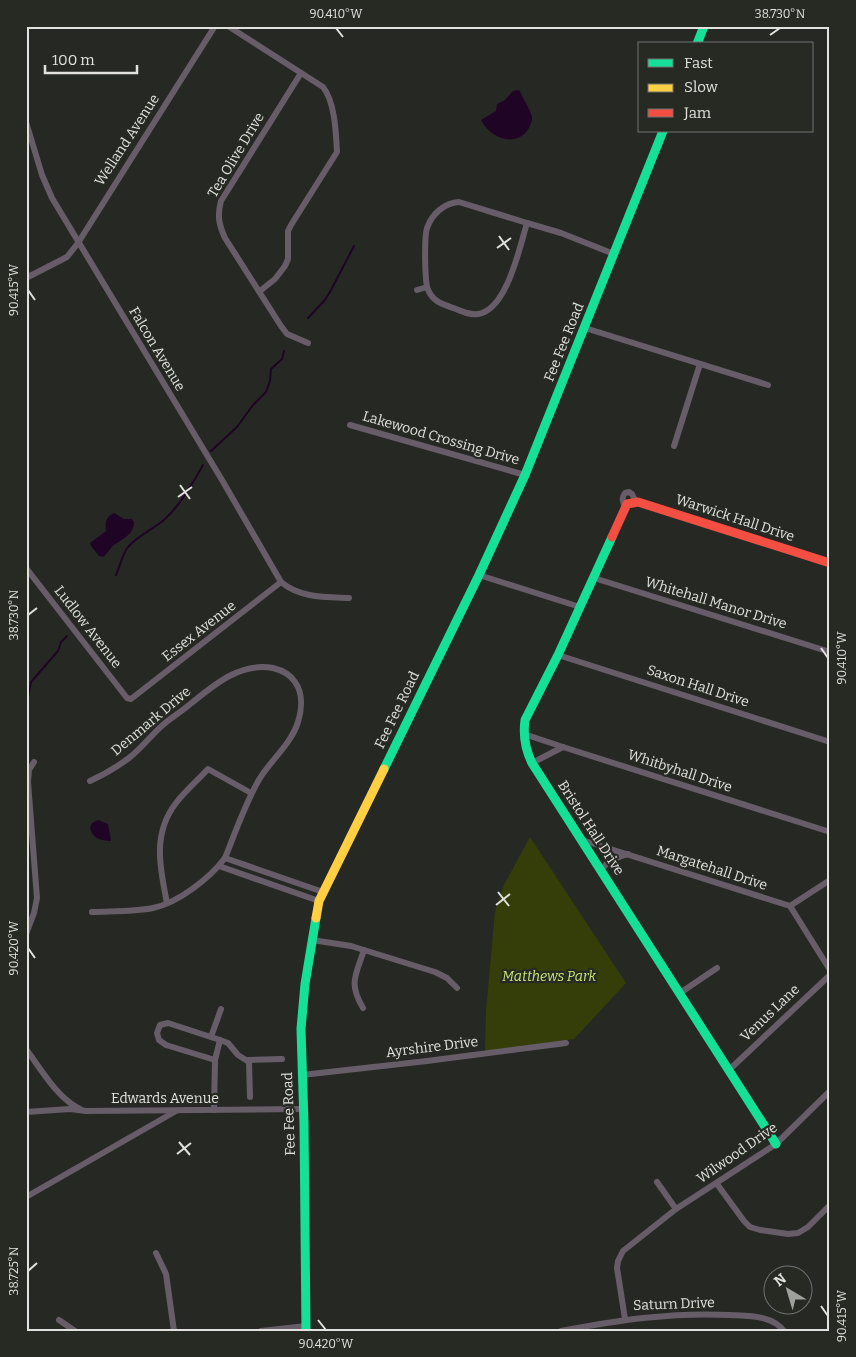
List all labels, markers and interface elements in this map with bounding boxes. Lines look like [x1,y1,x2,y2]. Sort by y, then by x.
text: 90.410°W [309,7,363,21]
text: 38.730°N [755,7,806,21]
scale bar [45,42,138,74]
legend [638,42,814,132]
text: 100 m [52,51,95,69]
text: Fast [684,54,713,72]
text: Slow [684,78,719,96]
street label: Welland Avenue [91,91,163,189]
text: Jam [683,104,712,122]
street label: Tea Olive Drive [204,109,268,201]
text: 90.415°W [7,263,21,316]
street label: Fee Fee Road [540,300,588,384]
street label: Falcon Avenue [125,304,189,394]
street label: Lakewood Crossing Drive [361,407,521,469]
street label: Warwick Hall Drive [673,491,797,545]
street label: Whitehall Manor Drive [643,573,789,633]
street label: Ludlow Avenue [51,583,125,671]
text: 38.730°N [7,589,21,640]
street label: Essex Avenue [159,597,239,665]
text: 90.410°W [835,631,849,685]
street label: Saxon Hall Drive [645,661,751,711]
street label: Fee Fee Road [371,669,423,751]
street label: Denmark Drive [108,683,194,759]
street label: Whitbyhall Drive [626,746,734,796]
street label: Bristol Hall Drive [554,778,628,878]
street label: Margatehall Drive [654,842,770,894]
text: 90.420°W [7,920,21,975]
park label: Matthews Park [502,968,596,985]
street label: Venus Lane [737,981,803,1045]
street label: Ayrshire Drive [385,1033,479,1061]
street label: Fee Fee Road [279,1072,299,1156]
street label: Edwards Avenue [111,1090,219,1107]
street label: Wilwood Drive [694,1119,780,1187]
text: 38.725°N [7,1246,21,1295]
north arrow [764,1264,814,1314]
text: N [771,1270,790,1290]
text: 90.415°W [835,1289,849,1342]
street label: Saturn Drive [633,1294,715,1314]
text: 90.420°W [299,1337,354,1351]

